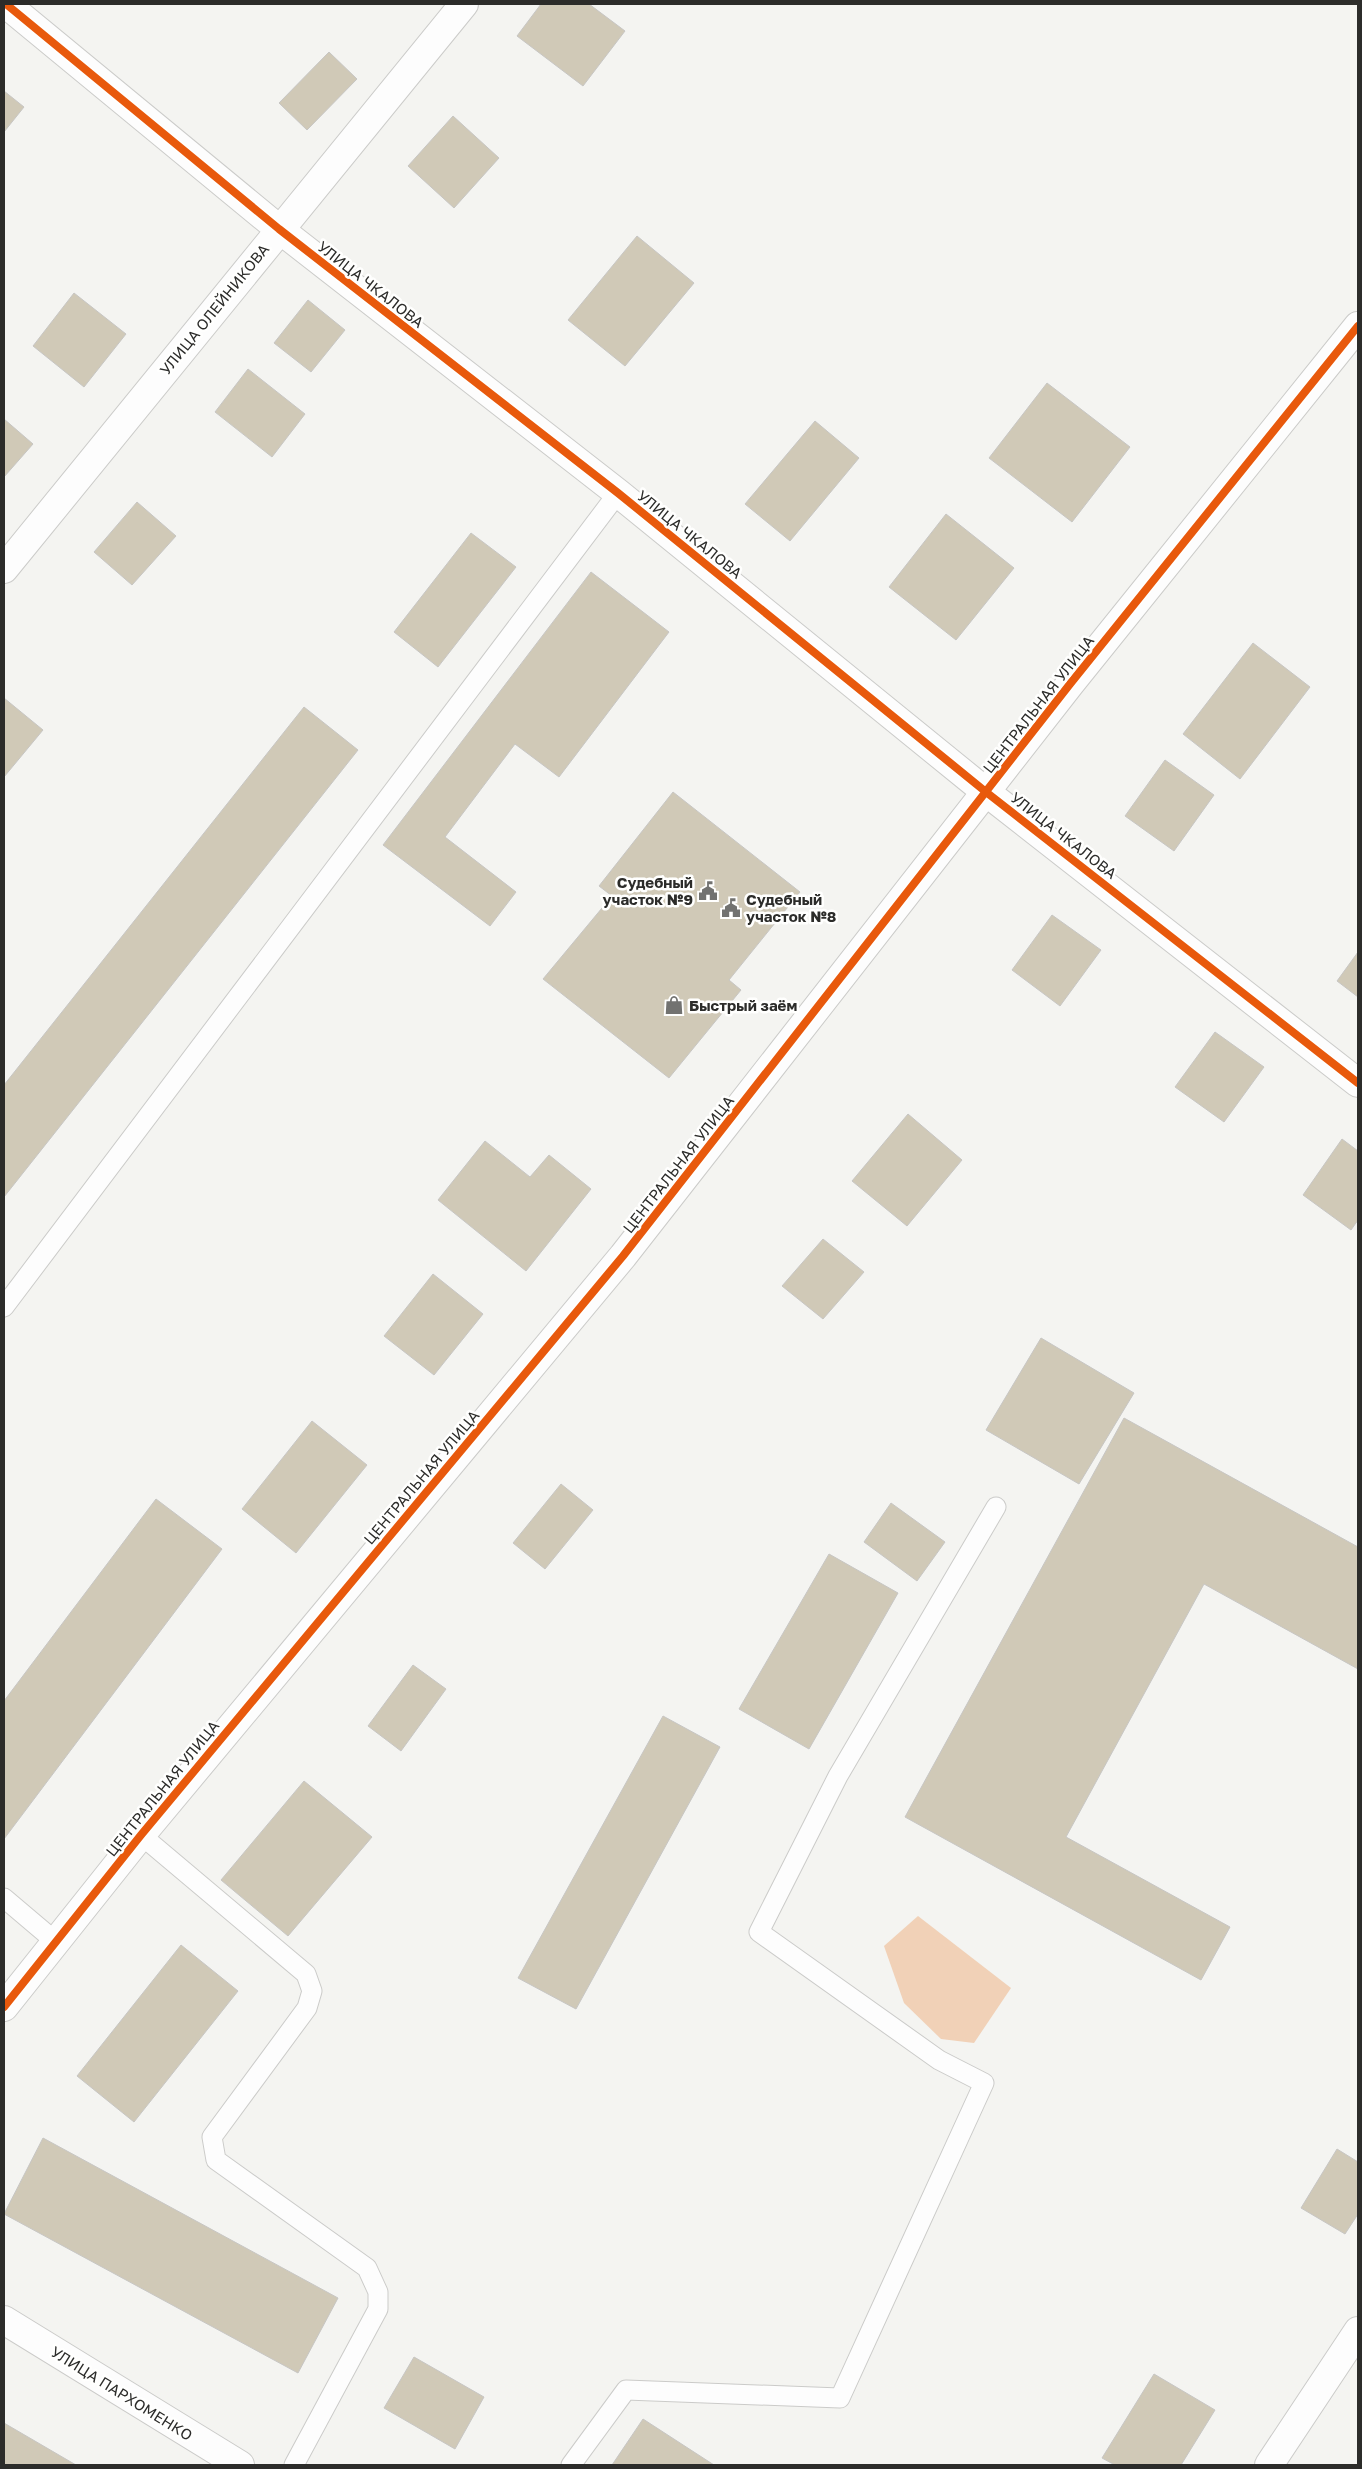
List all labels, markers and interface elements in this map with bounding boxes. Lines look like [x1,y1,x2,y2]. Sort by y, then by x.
street label: УЛИЦА ЧКАЛОВА [314,237,428,331]
street label: УЛИЦА ОЛЕЙНИКОВА [156,240,272,378]
street label: УЛИЦА ЧКАЛОВА [634,486,746,582]
street label: ЦЕНТРАЛЬНАЯ УЛИЦА [979,632,1097,776]
street label: УЛИЦА ЧКАЛОВА [1007,788,1121,882]
place label: Судебный участок №9 [603,873,693,908]
public building icon: Судебный участок №9 [697,880,719,902]
place label: Судебный участок №8 [746,890,836,925]
public building icon: Судебный участок №8 [720,897,742,919]
shop icon: Быстрый заём [663,994,685,1016]
place label: Быстрый заём [689,996,797,1014]
street label: ЦЕНТРАЛЬНАЯ УЛИЦА [619,1092,737,1236]
street label: ЦЕНТРАЛЬНАЯ УЛИЦА [360,1406,482,1548]
street label: ЦЕНТРАЛЬНАЯ УЛИЦА [102,1716,222,1860]
street label: УЛИЦА ПАРХОМЕНКО [48,2342,196,2444]

